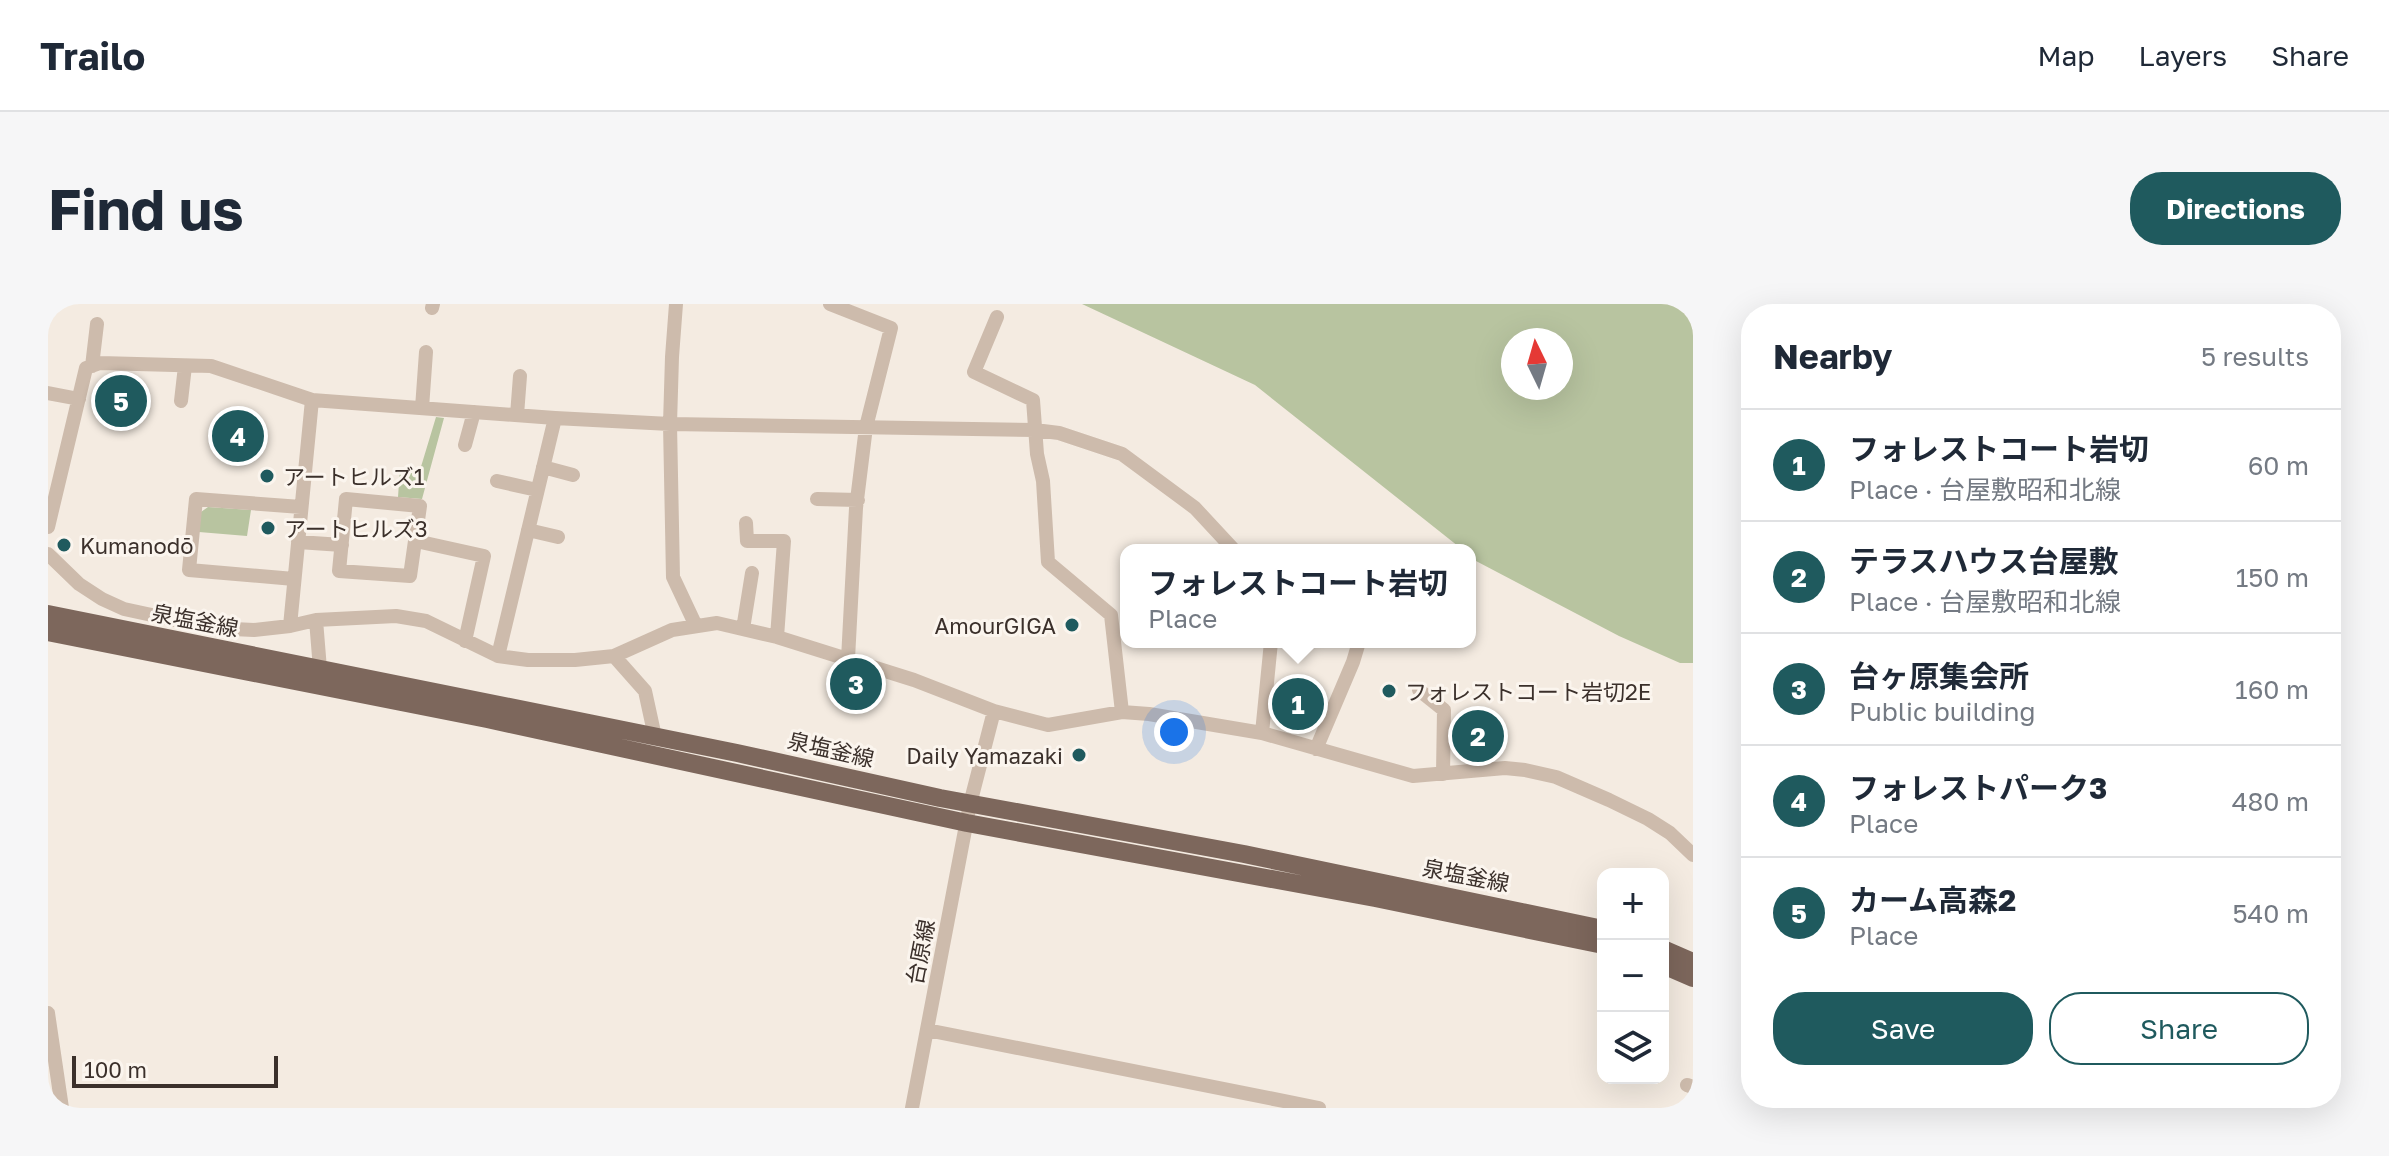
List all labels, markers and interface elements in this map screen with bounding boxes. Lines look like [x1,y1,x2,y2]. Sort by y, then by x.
text: Trailo [40,33,145,78]
text: Map [2037,39,2095,72]
text: Layers [2139,39,2227,72]
text: Share [2271,39,2349,72]
button: Directions [2130,172,2341,245]
text: Find us [48,175,244,242]
north arrow [1501,328,1573,400]
text: Nearby [1773,336,1893,376]
text: 5 results [2201,341,2309,372]
pin: 5 [95,371,147,431]
pin: 4 [212,406,264,466]
text: フォレストコート岩切 [1849,431,2149,467]
text: 1 [1792,450,1806,481]
text: 60 m [2248,450,2309,481]
place label: アートヒルズ1 [283,463,425,490]
marker: アートヒルズ1 [258,467,276,485]
text: Place · 台屋敷昭和北線 [1849,474,2121,505]
place label: アートヒルズ3 [284,515,428,542]
marker: アートヒルズ3 [259,519,277,537]
place label: Kumanodō [80,532,193,559]
marker: Kumanodō [55,536,73,554]
text: テラスハウス台屋敷 [1849,543,2118,579]
popup [1120,544,1476,648]
text: 2 [1791,562,1807,593]
text: 150 m [2236,562,2309,593]
text: フォレストコート岩切 [1148,565,1448,601]
text: Place · 台屋敷昭和北線 [1849,586,2121,617]
street label: 泉塩釜線 [149,598,241,642]
text: Place [1148,603,1217,634]
place label: AmourGIGA [934,612,1056,639]
marker: AmourGIGA [1063,616,1081,634]
pin: 3 [830,654,882,714]
text: 台ヶ原集会所 [1849,658,2029,694]
pin: 1 [1272,674,1324,734]
text: 3 [1791,674,1807,705]
text: 160 m [2235,674,2309,705]
place label: フォレストコート岩切2E [1405,678,1651,705]
marker: フォレストコート岩切2E [1380,682,1398,700]
text: Public building [1849,696,2035,727]
pin: 2 [1452,706,1504,766]
your location [1154,712,1194,752]
street label: 泉塩釜線 [785,726,877,772]
place label: Daily Yamazaki [906,742,1063,769]
marker: Daily Yamazaki [1070,746,1088,764]
text: フォレストパーク3 [1849,770,2107,806]
text: 4 [1791,786,1807,817]
text: 480 m [2232,786,2309,817]
text: Place [1849,808,1918,839]
street label: 泉塩釜線 [1420,853,1512,897]
map controls [1597,868,1669,1084]
button: + [1597,868,1669,940]
text: カーム高森2 [1849,882,2016,918]
text: 5 [1791,898,1807,929]
text: 540 m [2232,898,2309,929]
street label: 台原線 [900,917,940,987]
text: Place [1849,920,1918,951]
button: − [1597,940,1669,1012]
button: Save [1773,992,2033,1065]
button: Share [2049,992,2309,1065]
button: layers [1597,1012,1669,1084]
scale bar [72,1052,278,1088]
text: 100 m [84,1056,147,1083]

